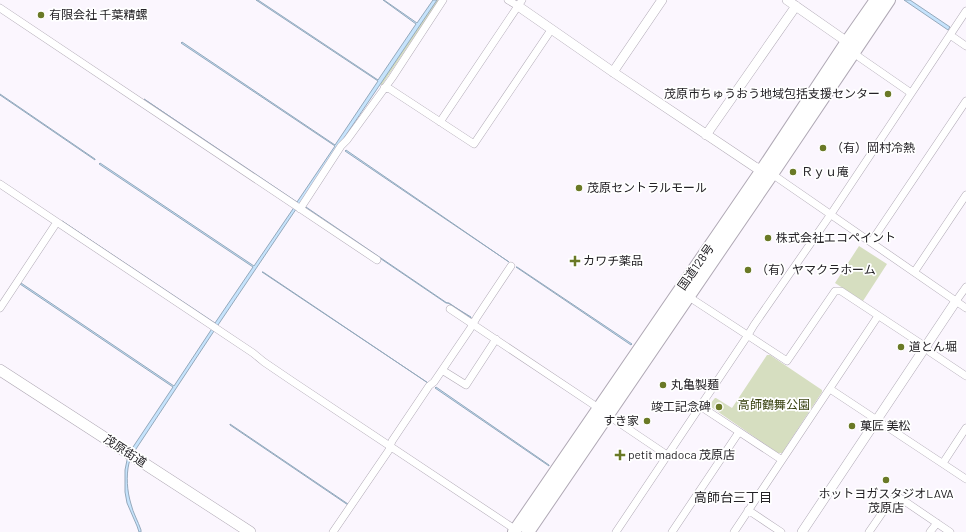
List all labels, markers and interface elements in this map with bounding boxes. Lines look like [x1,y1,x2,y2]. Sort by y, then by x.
place label: 有限会社 千葉精螺 [49,7,147,21]
marker: 有限会社 千葉精螺 [36,10,46,20]
place label: 茂原市ちゅうおう地域包括支援センター [664,86,880,100]
marker: 茂原市ちゅうおう地域包括支援センター [883,89,893,99]
place label: （有）岡村冷熱 [831,140,915,154]
marker: （有）岡村冷熱 [818,143,828,153]
place label: Ｒｙｕ庵 [801,164,849,179]
marker: Ｒｙｕ庵 [788,167,798,177]
place label: 茂原セントラルモール [587,180,707,194]
marker: 茂原セントラルモール [574,183,584,193]
place label: 株式会社エコペイント [776,230,896,244]
marker: 株式会社エコペイント [763,233,773,243]
street label: 国道128号 [674,241,716,292]
place label: カワチ薬品 [583,253,643,267]
marker: カワチ薬品 [570,256,580,266]
place label: （有）ヤマクラホーム [756,262,876,276]
marker: （有）ヤマクラホーム [743,265,753,275]
place label: 道とん堀 [909,339,957,353]
marker: 道とん堀 [896,342,906,352]
place label: 丸亀製麺 [671,377,719,391]
marker: 丸亀製麺 [658,380,668,390]
park label: 高師鶴舞公園 [738,397,810,411]
place label: 竣工記念碑 [651,399,711,413]
marker: 竣工記念碑 [714,402,724,412]
place label: すき家 [603,413,639,427]
marker: すき家 [642,416,652,426]
place label: 菓匠 美松 [860,418,910,432]
marker: 菓匠 美松 [847,421,857,431]
street label: 茂原街道 [102,431,149,469]
place label: petit madoca 茂原店 [628,447,735,461]
marker: petit madoca 茂原店 [615,450,625,460]
marker: ホットヨガスタジオLAVA 茂原店 [881,475,891,485]
place label: ホットヨガスタジオLAVA 茂原店 [818,486,954,514]
district label: 高師台三丁目 [694,489,772,505]

